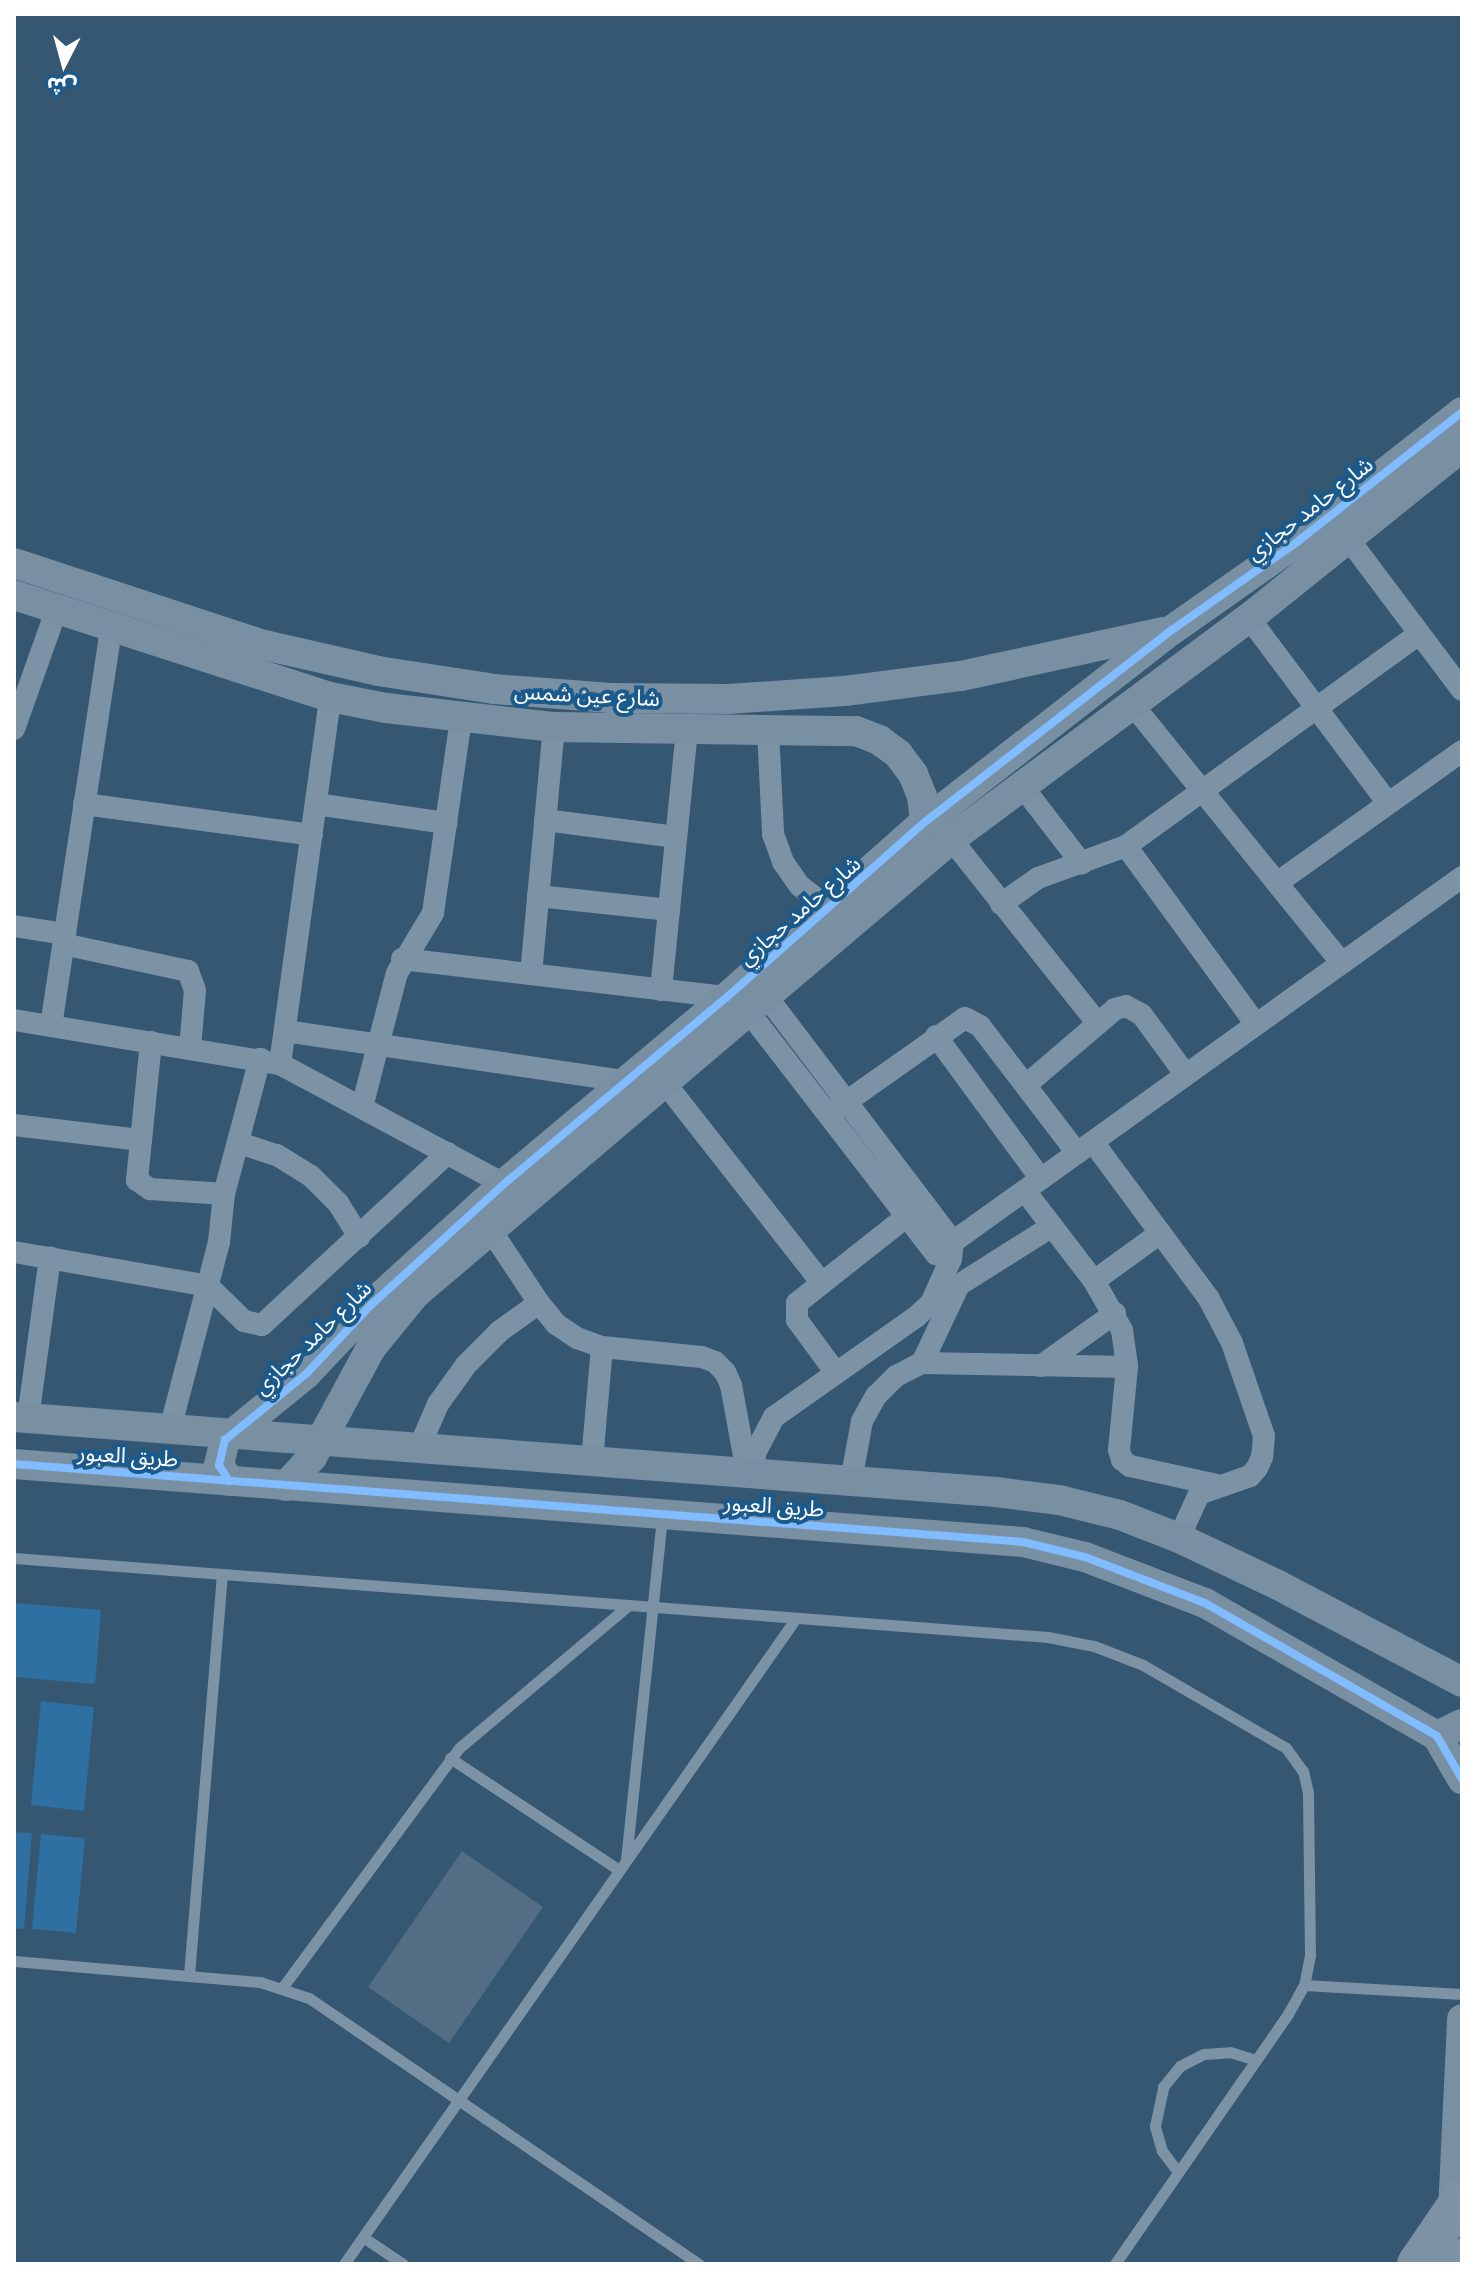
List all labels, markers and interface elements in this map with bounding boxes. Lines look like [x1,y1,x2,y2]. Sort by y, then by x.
north arrow [24,24,104,104]
text: ش [45,73,78,102]
street label: شارع حامد حجازي [1240,450,1378,566]
street label: شارع عين شمس [513,677,661,711]
street label: شارع حامد حجازي [732,850,866,970]
street label: شارع حامد حجازي [248,1274,376,1400]
street label: طريق العبور [77,1438,179,1472]
street label: طريق العبور [723,1488,825,1522]

